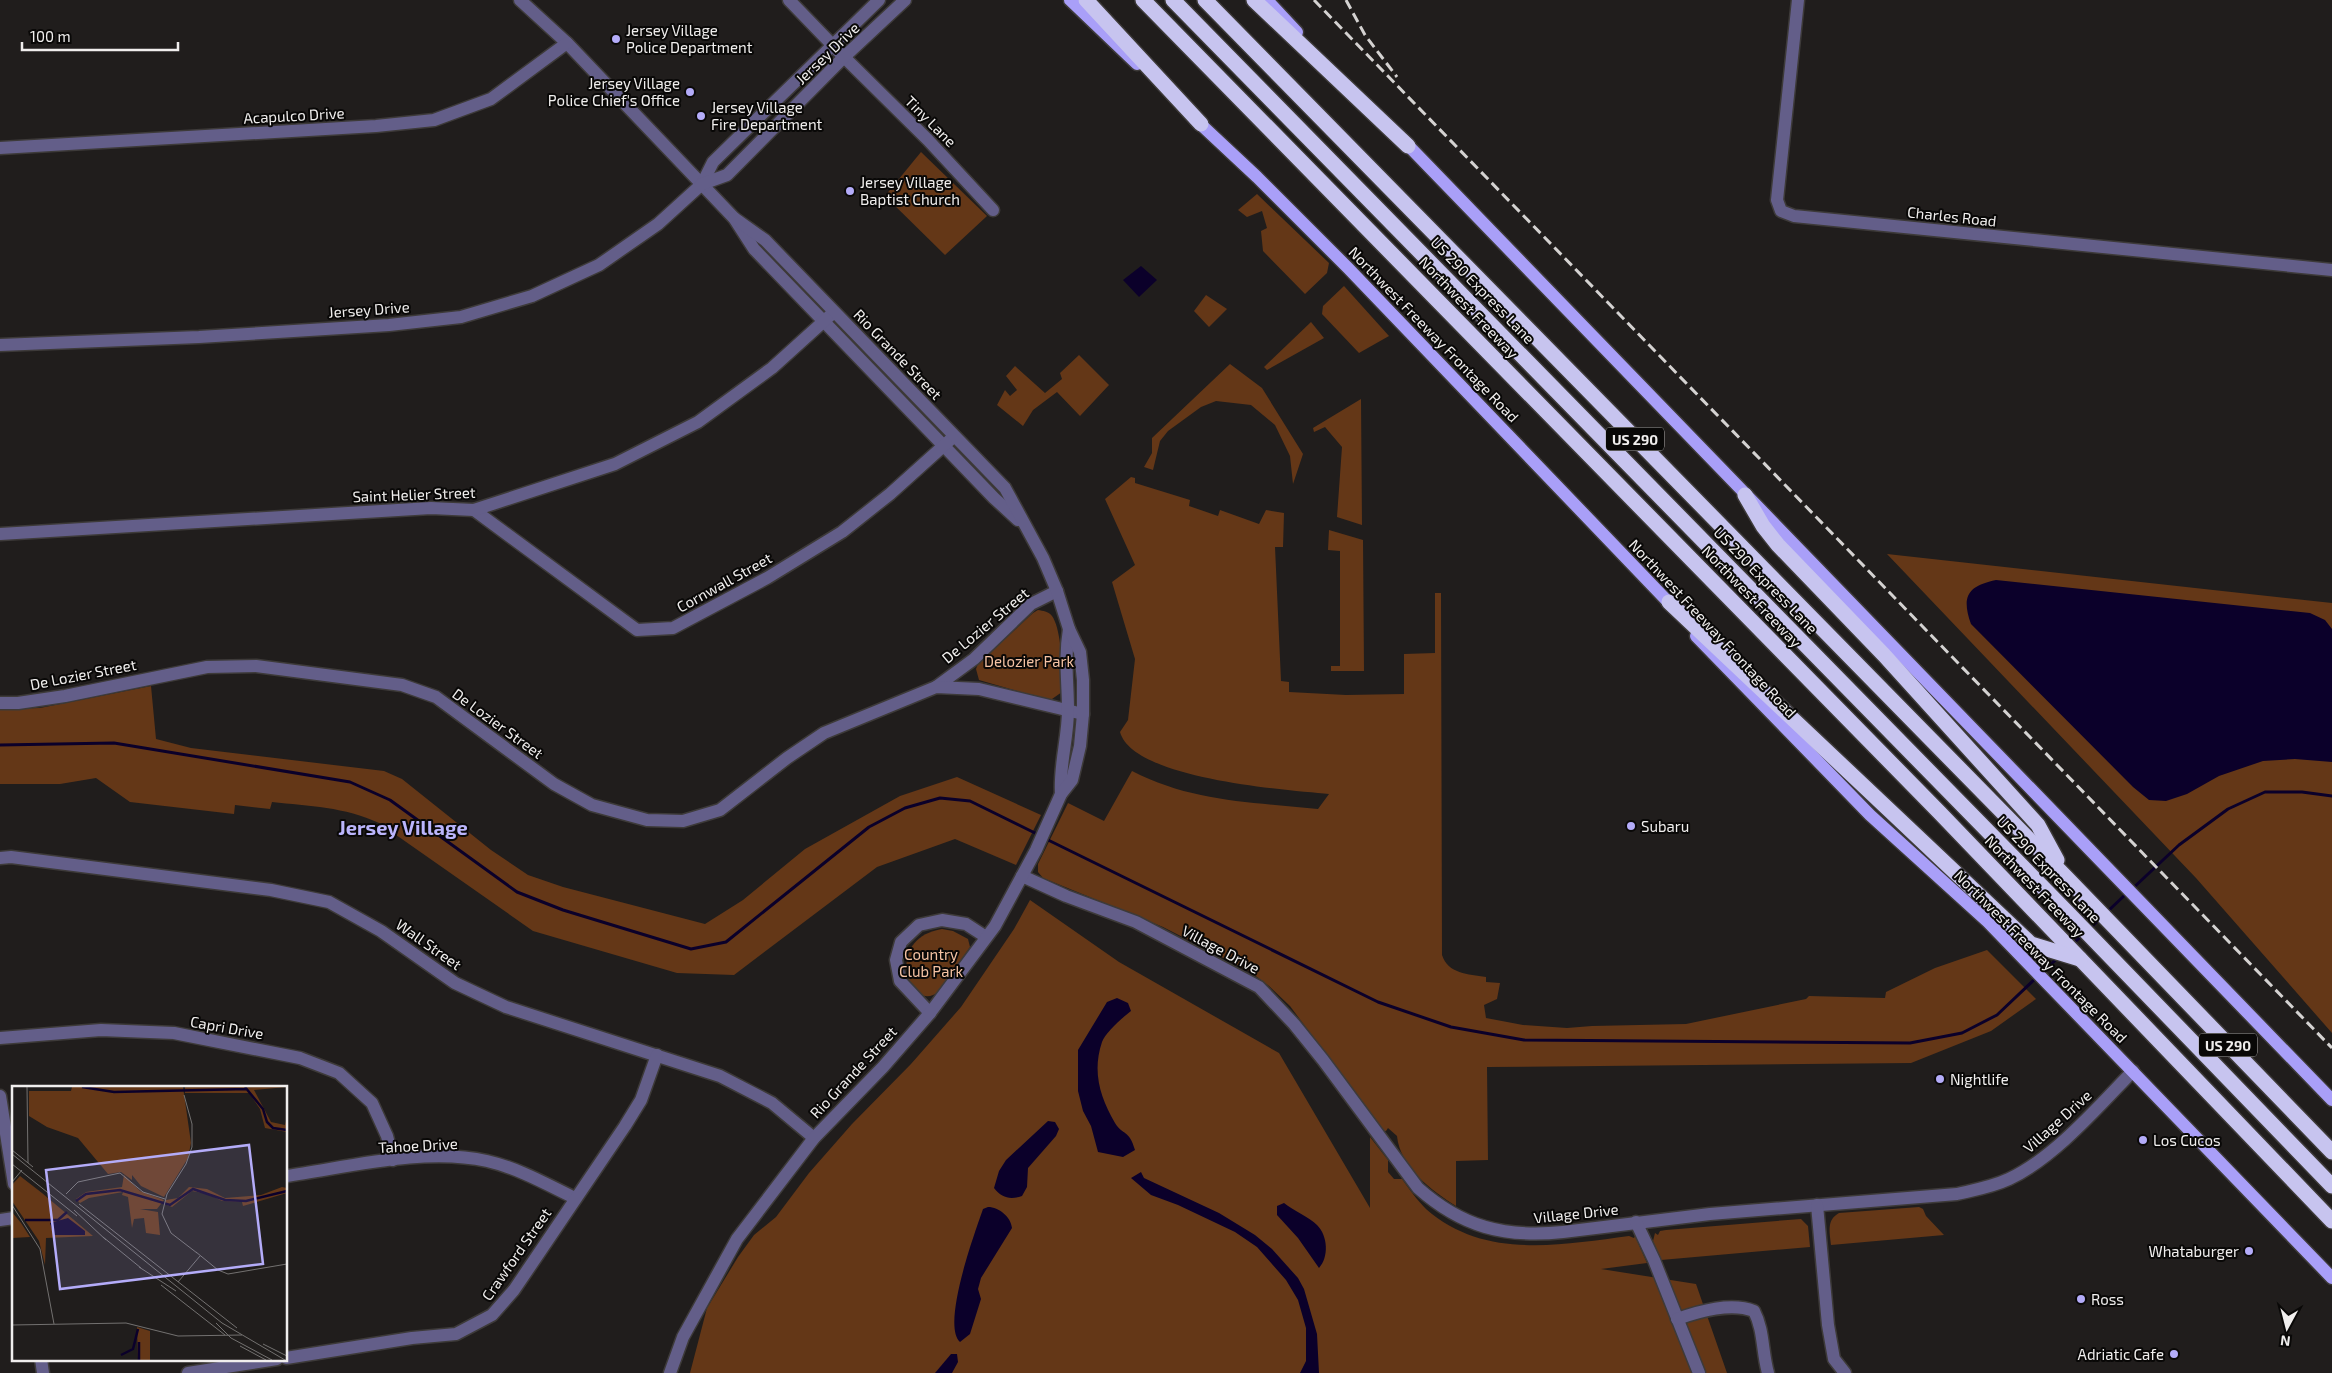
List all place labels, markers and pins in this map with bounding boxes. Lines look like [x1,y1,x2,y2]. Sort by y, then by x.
place label: Jersey Village Police Department [626,21,753,56]
marker: Jersey Village Police Department [610,33,622,45]
place label: Jersey Village Police Chief's Office [548,74,680,109]
marker: Jersey Village Police Chief's Office [684,86,696,98]
place label: Jersey Village Fire Department [711,98,823,133]
marker: Jersey Village Fire Department [695,110,707,122]
place label: Jersey Village Baptist Church [860,173,960,208]
marker: Jersey Village Baptist Church [844,185,856,197]
place label: Subaru [1641,817,1689,835]
marker: Subaru [1625,820,1637,832]
place label: Nightlife [1950,1070,2009,1088]
marker: Nightlife [1934,1073,1946,1085]
place label: Los Cucos [2153,1131,2221,1149]
marker: Los Cucos [2137,1134,2149,1146]
place label: Whataburger [2148,1242,2239,1260]
marker: Whataburger [2243,1245,2255,1257]
place label: Ross [2091,1290,2124,1308]
marker: Ross [2075,1293,2087,1305]
place label: Adriatic Cafe [2078,1345,2164,1363]
marker: Adriatic Cafe [2168,1348,2180,1360]

